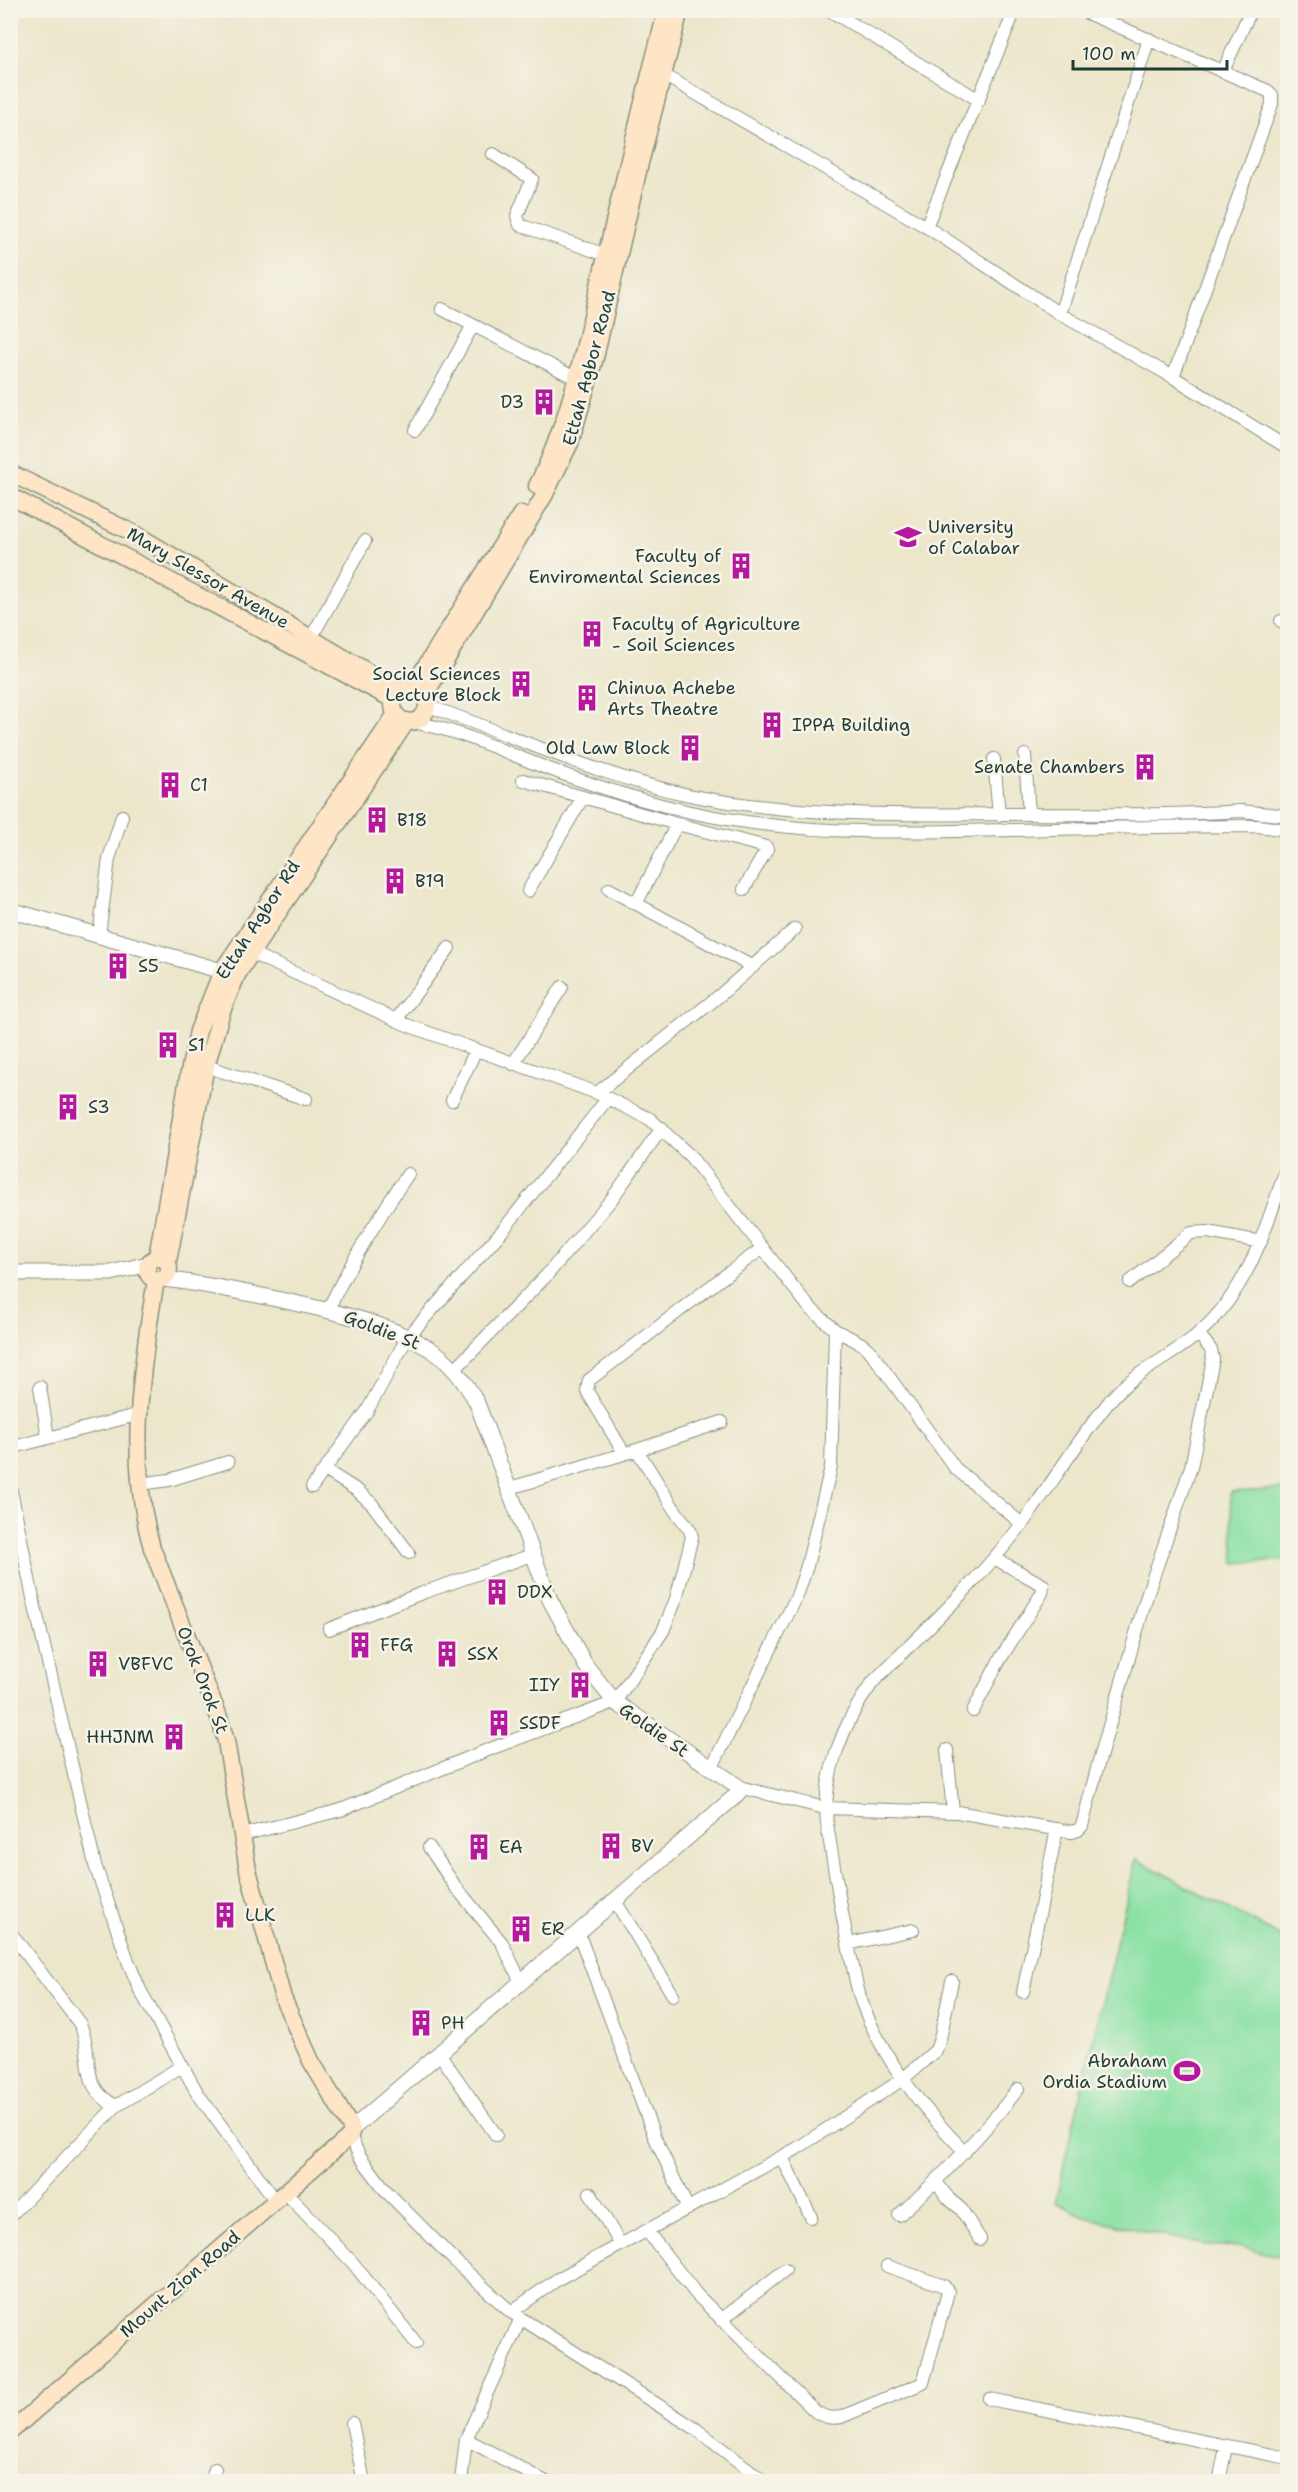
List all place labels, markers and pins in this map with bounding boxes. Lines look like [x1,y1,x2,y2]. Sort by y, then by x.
building icon: D3 [529,387,559,417]
place label: D3 [500,390,524,414]
place label: University of Calabar [928,515,1020,560]
school or university icon: University of Calabar [893,522,923,552]
place label: Faculty of Enviromental Sciences [529,544,721,589]
building icon: Faculty of Enviromental Sciences [726,551,756,581]
place label: Faculty of Agriculture - Soil Sciences [612,612,800,657]
building icon: Faculty of Agriculture - Soil Sciences [577,619,607,649]
place label: Social Sciences Lecture Block [373,662,501,707]
building icon: Social Sciences Lecture Block [506,669,536,699]
place label: Chinua Achebe Arts Theatre [607,676,736,721]
building icon: Chinua Achebe Arts Theatre [572,683,602,713]
building icon: IPPA Building [757,710,787,740]
place label: IPPA Building [792,713,910,737]
building icon: Old Law Block [675,733,705,763]
place label: Old Law Block [546,736,670,760]
building icon: Senate Chambers [1130,752,1160,782]
place label: Senate Chambers [974,755,1125,779]
building icon: C1 [155,770,185,800]
place label: C1 [190,773,208,797]
building icon: B18 [362,805,392,835]
place label: B18 [397,808,427,832]
building icon: B19 [380,866,410,896]
place label: B19 [415,869,445,893]
building icon: S5 [103,951,133,981]
place label: S5 [138,954,159,978]
building icon: S1 [153,1030,183,1060]
place label: S1 [188,1033,205,1057]
building icon: S3 [53,1092,83,1122]
place label: S3 [88,1095,110,1119]
building icon: DDX [482,1577,512,1607]
place label: DDX [517,1580,553,1604]
building icon: FFG [345,1630,375,1660]
place label: FFG [380,1633,413,1657]
building icon: SSX [432,1639,462,1669]
place label: SSX [467,1642,498,1666]
building icon: VBFVC [83,1649,113,1679]
place label: VBFVC [118,1652,174,1676]
building icon: IIY [565,1670,595,1700]
place label: IIY [529,1673,560,1697]
building icon: SSDF [484,1708,514,1738]
place label: SSDF [519,1711,561,1735]
building icon: HHJNM [159,1722,189,1752]
place label: HHJNM [86,1725,154,1749]
building icon: BV [596,1831,626,1861]
building icon: EA [464,1832,494,1862]
place label: BV [631,1834,654,1858]
place label: EA [499,1835,523,1859]
building icon: LLK [210,1900,240,1930]
place label: LLK [245,1903,276,1927]
building icon: ER [506,1914,536,1944]
place label: ER [541,1917,564,1941]
building icon: PH [406,2008,436,2038]
place label: PH [441,2011,465,2035]
place label: Abraham Ordia Stadium [1042,2049,1167,2094]
sports icon: Abraham Ordia Stadium [1172,2056,1202,2086]

